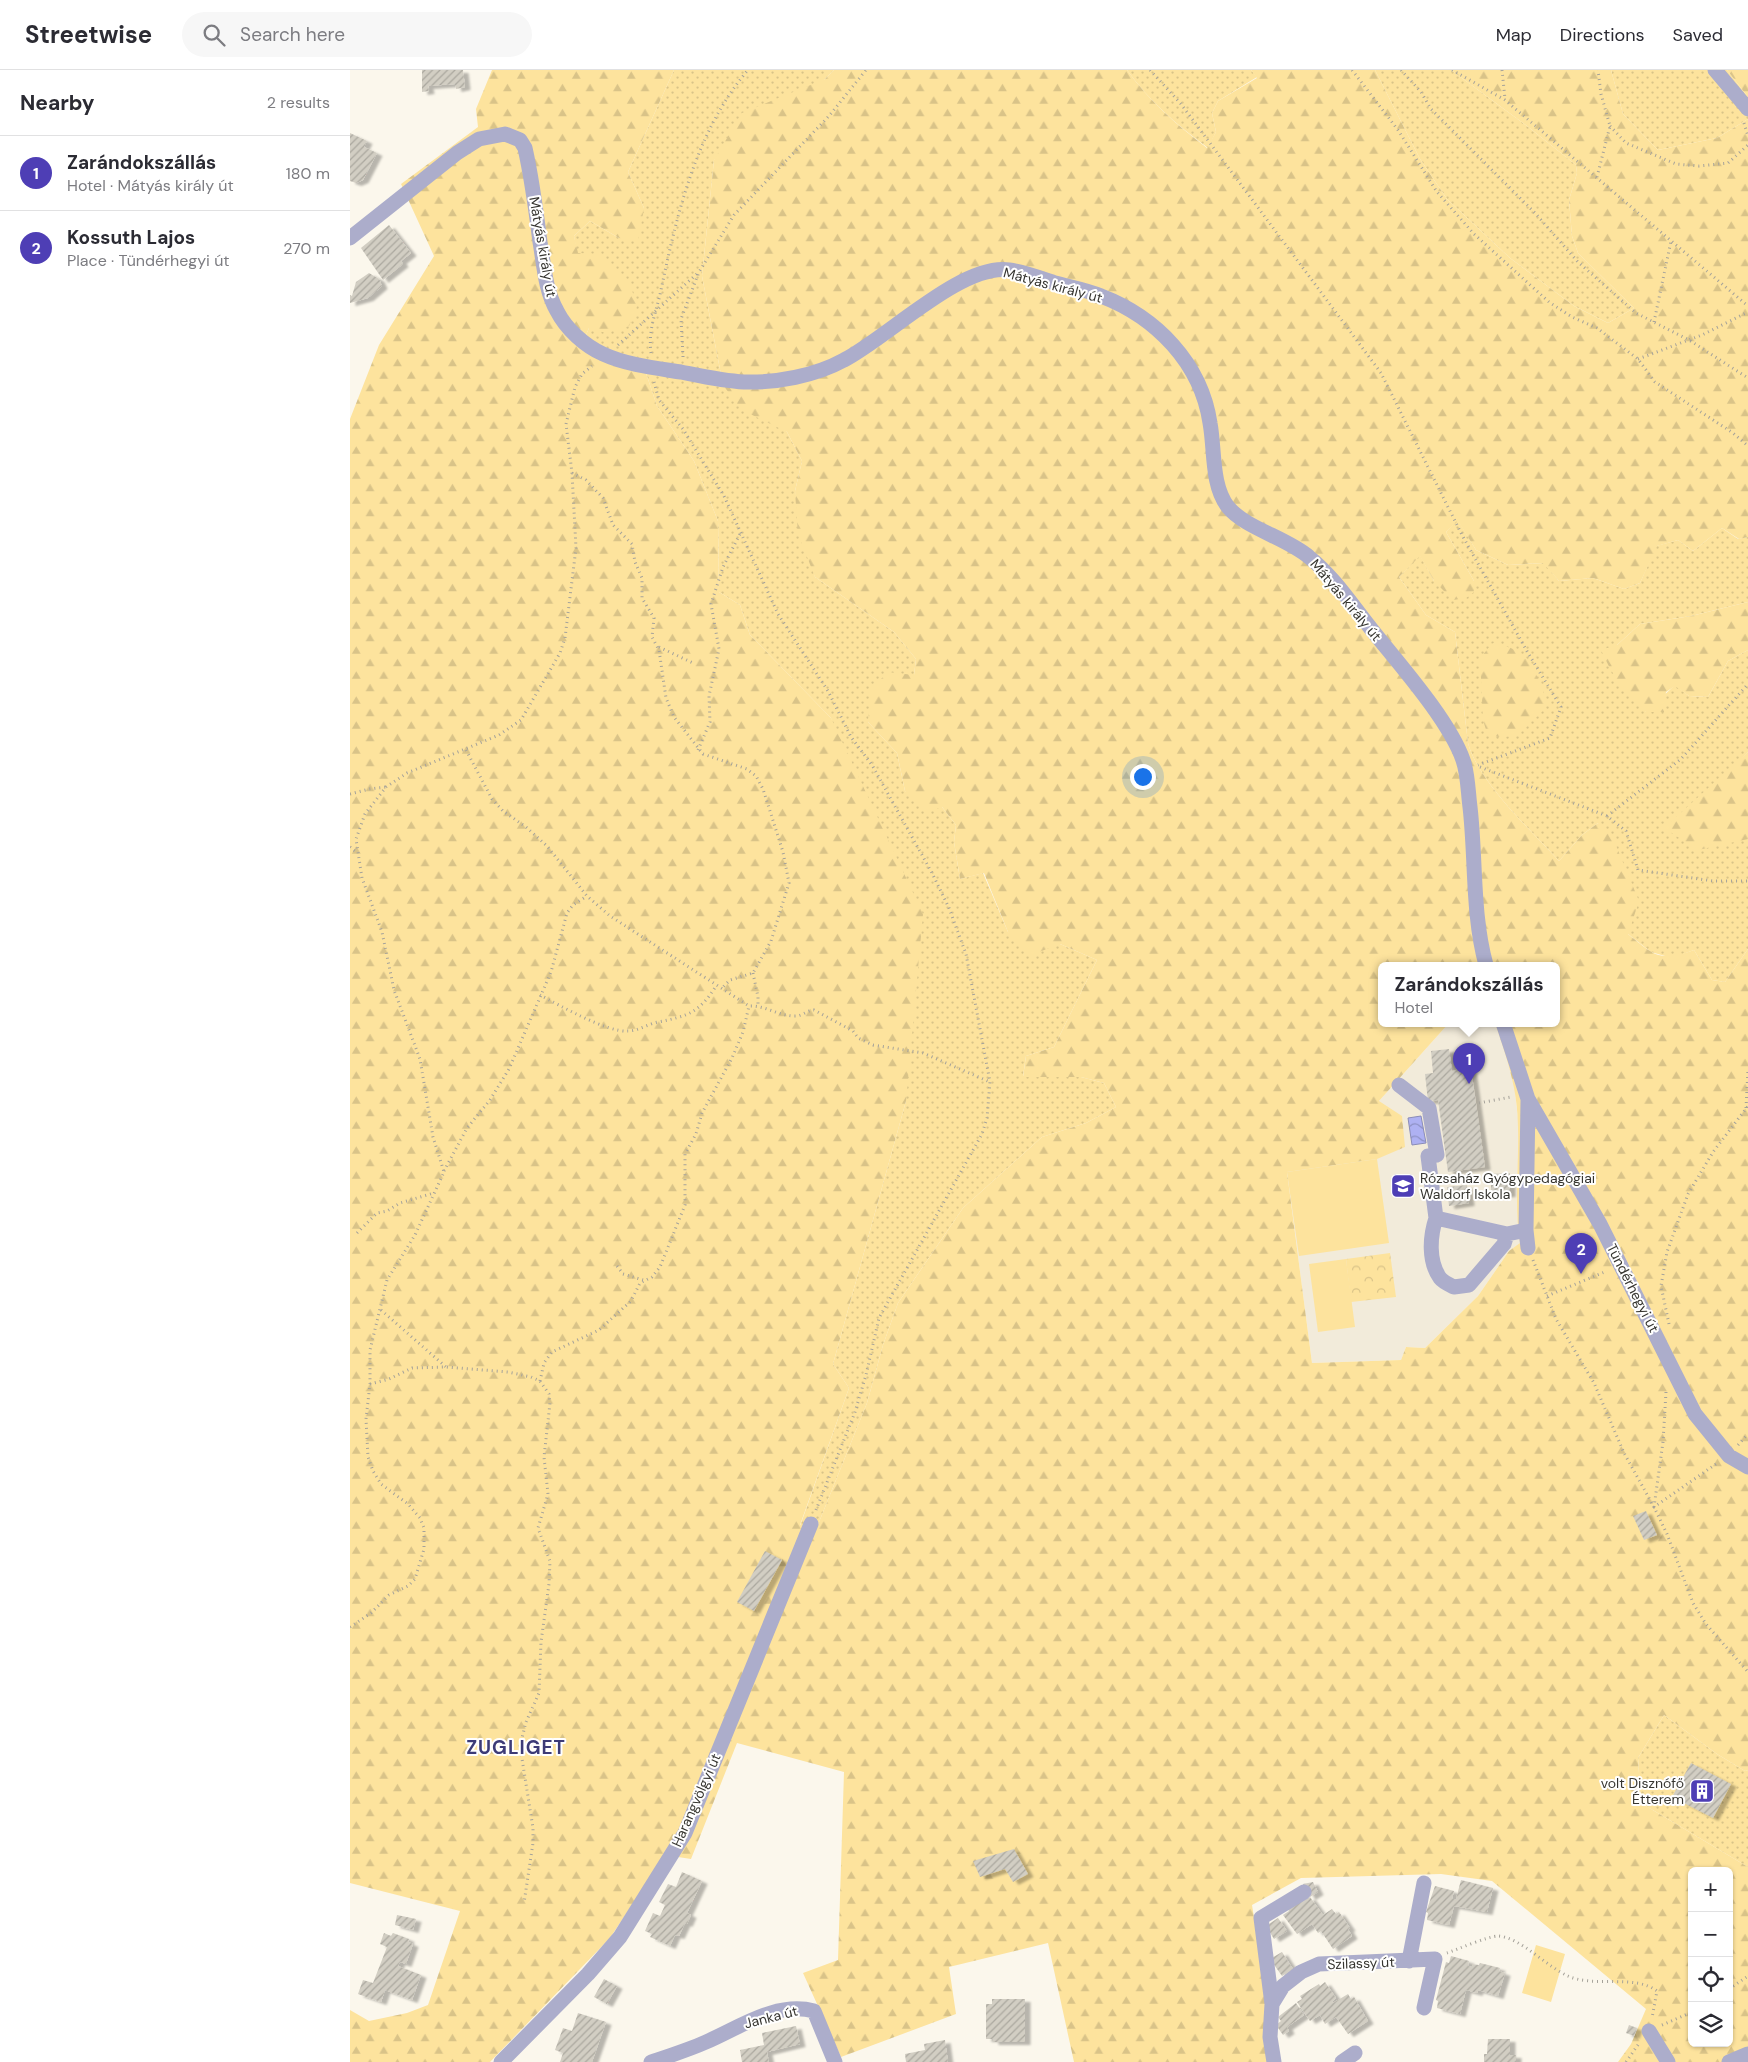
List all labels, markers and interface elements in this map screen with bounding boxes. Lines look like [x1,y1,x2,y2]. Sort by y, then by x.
search box [182,12,532,57]
text: Streetwise [25,19,152,50]
icon: search [200,21,228,49]
text: Search here [240,22,345,47]
text: Map [1496,23,1532,47]
text: Directions [1560,23,1645,47]
text: Saved [1673,23,1723,47]
text: Nearby [20,89,94,117]
text: 2 results [267,92,330,113]
text: Zarándokszállás [67,150,216,175]
text: 1 [33,163,39,184]
text: 180 m [286,163,330,184]
text: Hotel · Mátyás király út [67,175,234,196]
street label: Mátyás király út [525,195,561,299]
text: Kossuth Lajos [67,225,195,250]
text: 2 [31,238,41,259]
text: 270 m [283,238,330,259]
text: Place · Tündérhegyi út [67,250,230,271]
street label: Mátyás király út [1002,263,1104,307]
street label: Mátyás király út [1306,555,1386,645]
your location [1130,764,1156,790]
popup [1378,962,1560,1027]
text: Zarándokszállás [1394,972,1544,997]
text: Hotel [1394,997,1433,1018]
pin: 1 [1453,1043,1485,1084]
place label: Rózsaház Gyógypedagógiai Waldorf Iskola [1420,1169,1595,1203]
school or university icon: Rózsaház Gyógypedagógiai Waldorf Iskola [1390,1173,1416,1199]
pin: 2 [1565,1233,1597,1274]
street label: Tündérhegyi út [1603,1241,1663,1335]
district label: ZUGLIGET [466,1735,566,1760]
street label: Harangvölgyi út [667,1750,725,1850]
place label: volt Disznófő Étterem [1601,1774,1684,1808]
building icon: volt Disznófő Étterem [1689,1778,1715,1804]
map controls [1688,1867,1733,2047]
button: + [1688,1867,1733,1912]
button: − [1688,1912,1733,1957]
street label: Szilassy út [1327,1953,1395,1973]
button: locate [1688,1957,1733,2002]
street label: Janka út [742,2002,800,2032]
button: layers [1688,2002,1733,2047]

